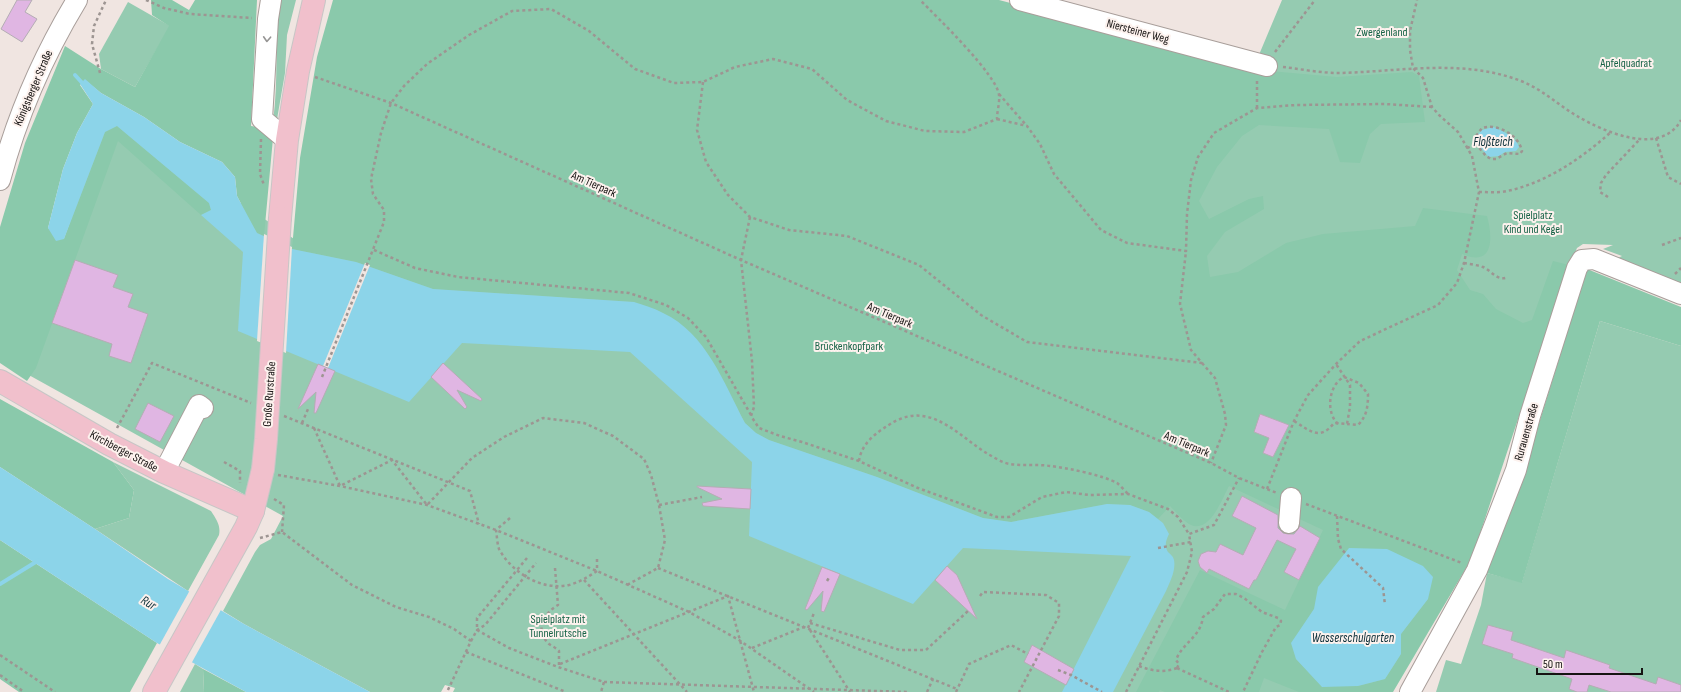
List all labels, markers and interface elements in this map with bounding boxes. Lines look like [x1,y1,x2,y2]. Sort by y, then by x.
street label: Niersteiner Weg [1105,16,1171,47]
park label: Zwergenland [1356,25,1408,40]
one-way arrow [263,36,271,42]
street label: Königsberger Straße [11,48,56,128]
park label: Apfelquadrat [1599,56,1652,71]
water label: Floßteich [1473,134,1513,150]
street label: Am Tierpark [568,167,619,201]
park label: Spielplatz Kind und Kegel [1504,208,1562,237]
street label: Am Tierpark [864,299,915,332]
park label: Brückenkopfpark [815,339,884,354]
street label: Große Rurstraße [260,361,279,427]
street label: Rurauenstraße [1511,401,1542,463]
street label: Kirchberger Straße [87,427,161,476]
street label: Am Tierpark [1161,428,1212,461]
water label: Rur [138,592,160,614]
park label: Spielplatz mit Tunnelrutsche [529,612,587,641]
water label: Wasserschulgarten [1312,630,1395,646]
scale bar [1537,650,1642,676]
text: 50 m [1543,657,1563,672]

